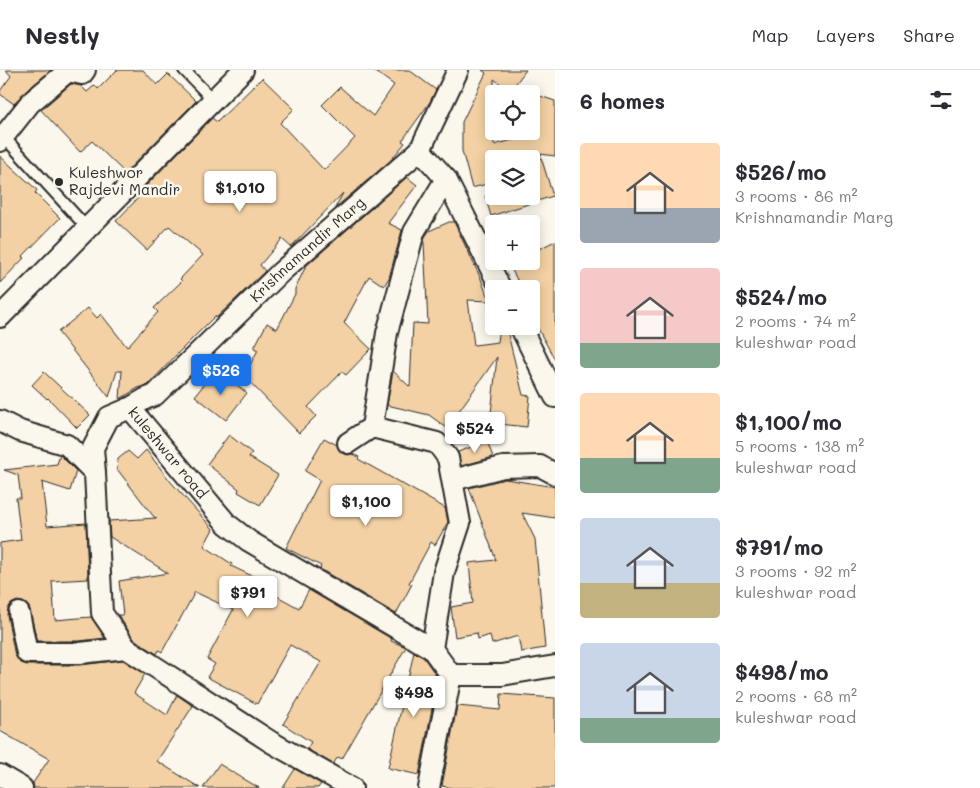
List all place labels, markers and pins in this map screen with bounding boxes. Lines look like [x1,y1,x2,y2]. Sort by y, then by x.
place label: Kuleshwor Rajdevi Mandir [69,162,180,199]
pin: $1,010 [199,170,281,213]
marker: Kuleshwor Rajdevi Mandir [53,176,65,188]
pin: $526 [191,354,251,396]
pin: $524 [445,412,505,454]
pin: $1,100 [325,484,407,527]
pin: $791 [218,576,278,618]
pin: $498 [384,676,444,718]

